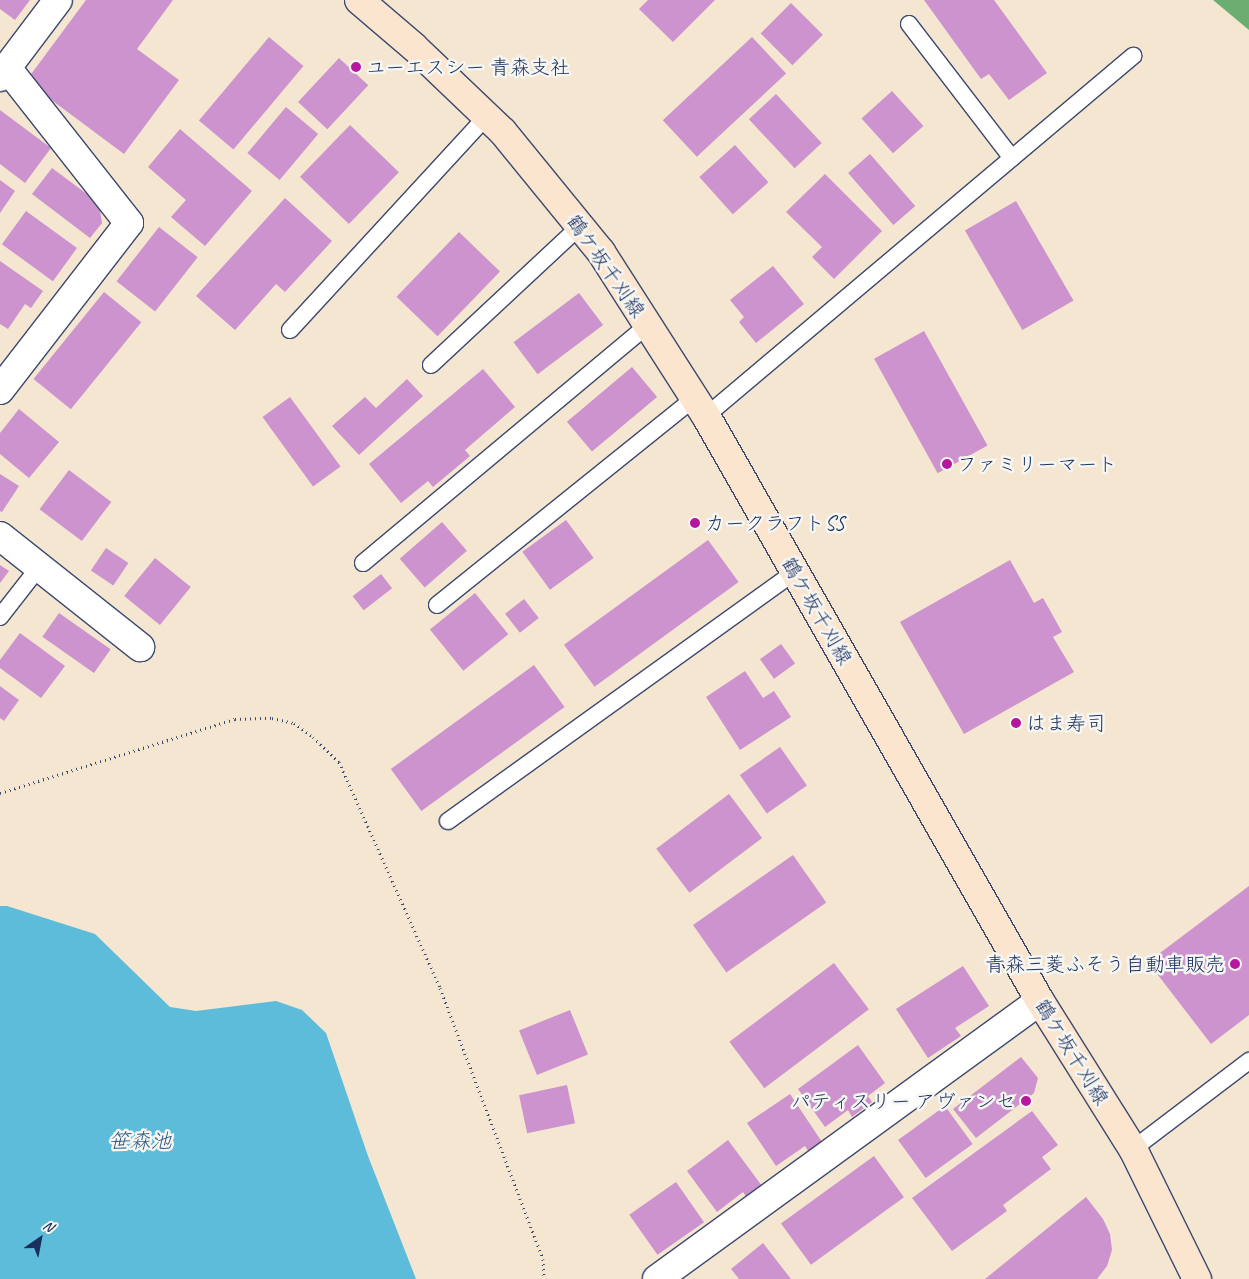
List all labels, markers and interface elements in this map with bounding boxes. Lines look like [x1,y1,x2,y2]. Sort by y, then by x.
place label: ユーエスシー 青森支社 [366,55,570,79]
marker: ユーエスシー 青森支社 [350,61,362,73]
street label: 鶴ケ坂千刈線 [562,210,650,322]
place label: ファミリーマート [957,452,1117,476]
marker: ファミリーマート [941,458,953,470]
place label: カークラフトSS [705,511,844,535]
marker: カークラフトSS [689,517,701,529]
street label: 鶴ケ坂千刈線 [777,553,857,669]
place label: はま寿司 [1026,711,1106,735]
marker: はま寿司 [1010,717,1022,729]
place label: 青森三菱ふそう自動車販売 [985,952,1225,976]
marker: 青森三菱ふそう自動車販売 [1229,958,1241,970]
street label: 鶴ケ坂千刈線 [1030,995,1114,1109]
place label: パティスリー アヴァンセ [791,1089,1016,1113]
marker: パティスリー アヴァンセ [1020,1095,1032,1107]
water label: 笹森池 [109,1128,171,1154]
north arrow [15,1214,65,1264]
text: N [40,1217,57,1235]

